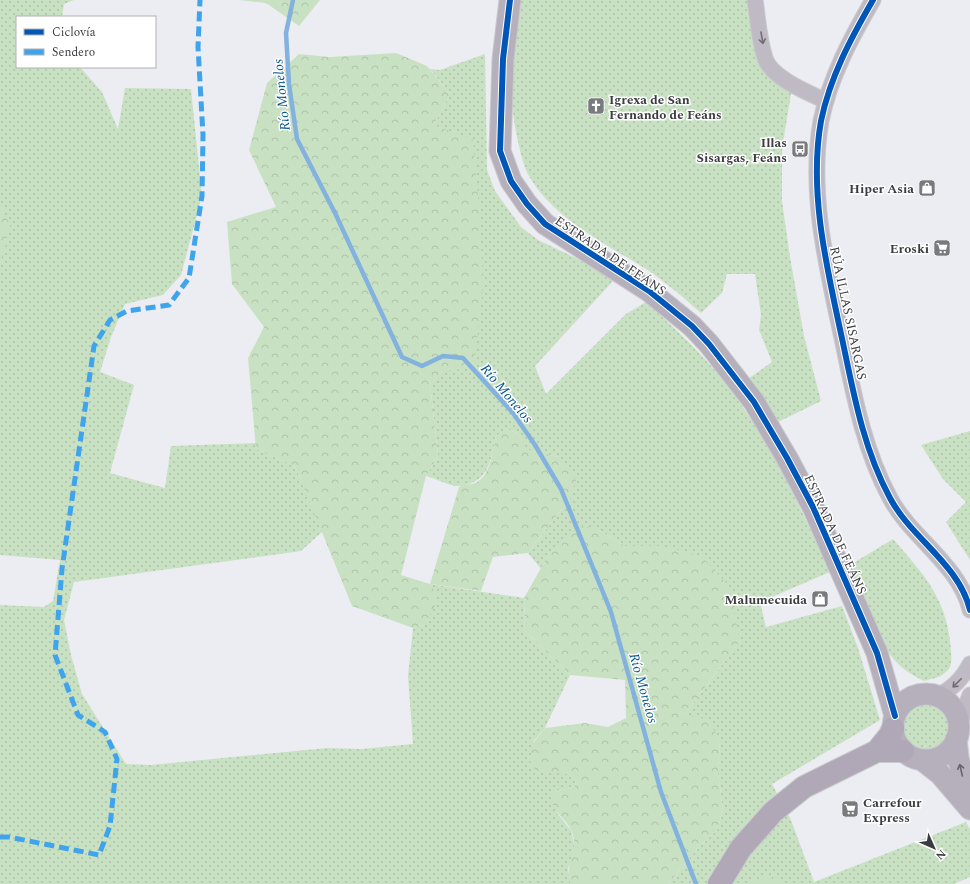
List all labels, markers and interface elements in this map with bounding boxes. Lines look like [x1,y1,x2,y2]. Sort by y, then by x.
legend [16,16,156,68]
text: Ciclovía [52,23,96,42]
one-way arrow [758,32,766,45]
text: Sendero [52,43,95,62]
water label: Río Monelos [267,58,296,132]
place label: Igrexa de San Fernando de Feáns [609,90,722,125]
church icon: Igrexa de San Fernando de Feáns [586,96,606,116]
place label: Illas Sisargas, Feáns [697,133,787,168]
bus stop icon: Illas Sisargas, Feáns [790,139,810,159]
shop icon: Hiper Asia [917,178,937,198]
place label: Hiper Asia [849,179,914,199]
street label: ESTRADA DE FEÁNS [551,211,670,301]
supermarket icon: Eroski [932,238,952,258]
place label: Eroski [890,239,929,259]
street label: RÚA ILLAS SISARGAS [824,245,872,382]
water label: Río Monelos [475,359,538,428]
street label: ESTRADA DE FEÁNS [798,471,872,598]
shop icon: Malumecuida [810,589,830,609]
place label: Malumecuida [725,590,807,610]
water label: Río Monelos [624,651,664,726]
one-way arrow [952,678,962,688]
one-way arrow [956,764,964,777]
place label: Carrefour Express [863,793,922,828]
supermarket icon: Carrefour Express [840,799,860,819]
north arrow [914,828,954,868]
text: N [932,846,950,864]

